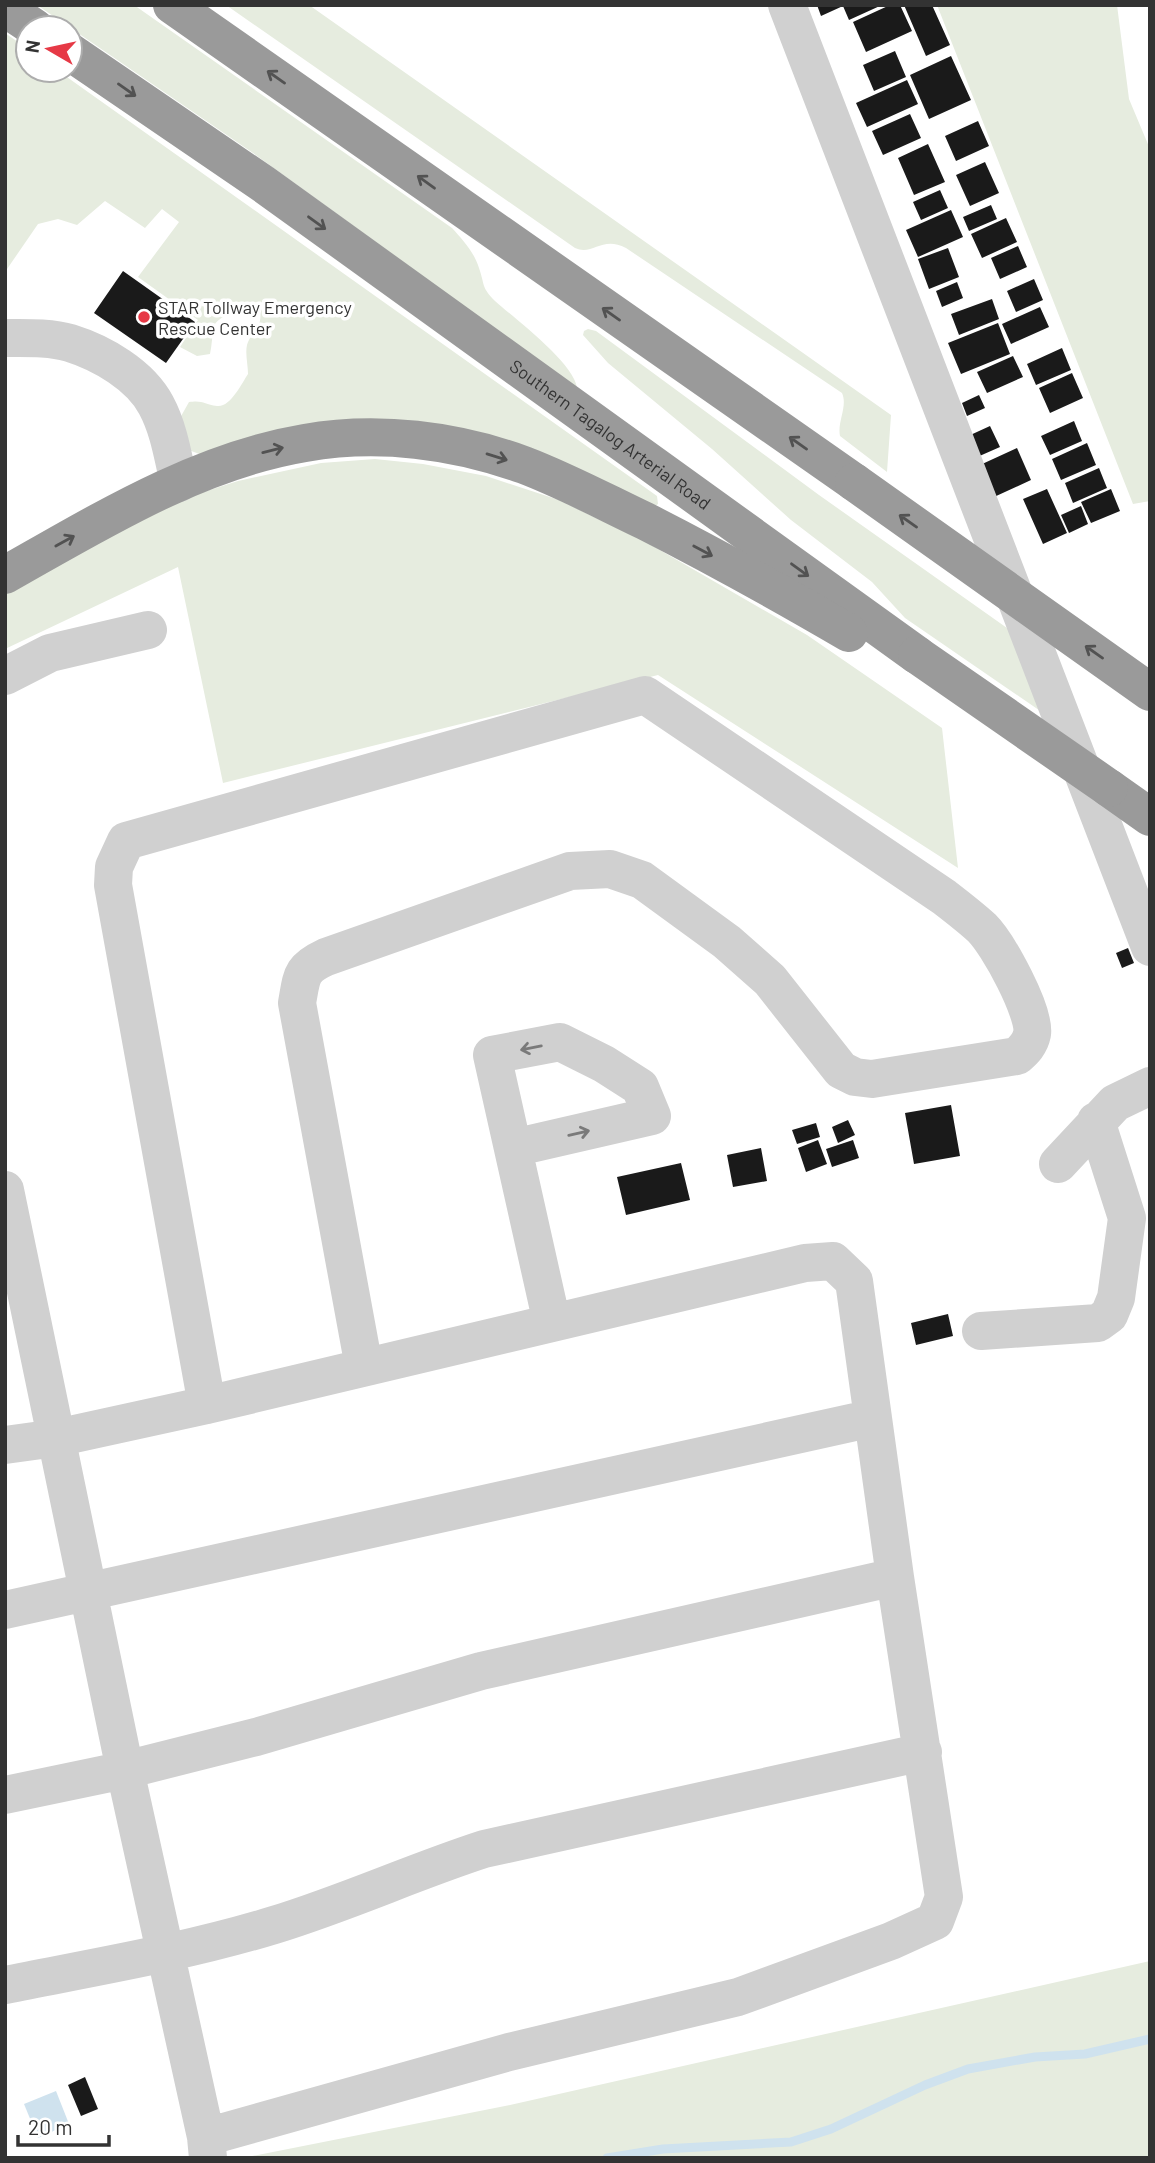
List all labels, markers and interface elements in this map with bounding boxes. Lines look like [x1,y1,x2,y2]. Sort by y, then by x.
north arrow [14,14,84,84]
text: N [19,38,44,54]
one-way arrow [267,70,286,84]
one-way arrow [116,83,136,97]
one-way arrow [417,175,436,189]
one-way arrow [307,216,326,230]
place label: STAR Tollway Emergency Rescue Center [158,296,352,339]
one-way arrow [602,307,621,321]
marker: STAR Tollway Emergency Rescue Center [136,309,152,325]
street label: Southern Tagalog Arterial Road [506,354,715,514]
one-way arrow [789,436,808,450]
one-way arrow [261,443,283,456]
one-way arrow [486,451,508,464]
one-way arrow [899,514,918,528]
one-way arrow [54,534,75,547]
one-way arrow [693,544,713,558]
one-way arrow [790,563,809,577]
one-way arrow [1085,645,1104,660]
one-way arrow [520,1042,543,1055]
one-way arrow [567,1126,590,1139]
scale bar [18,2104,108,2148]
text: 20 m [28,2114,73,2139]

